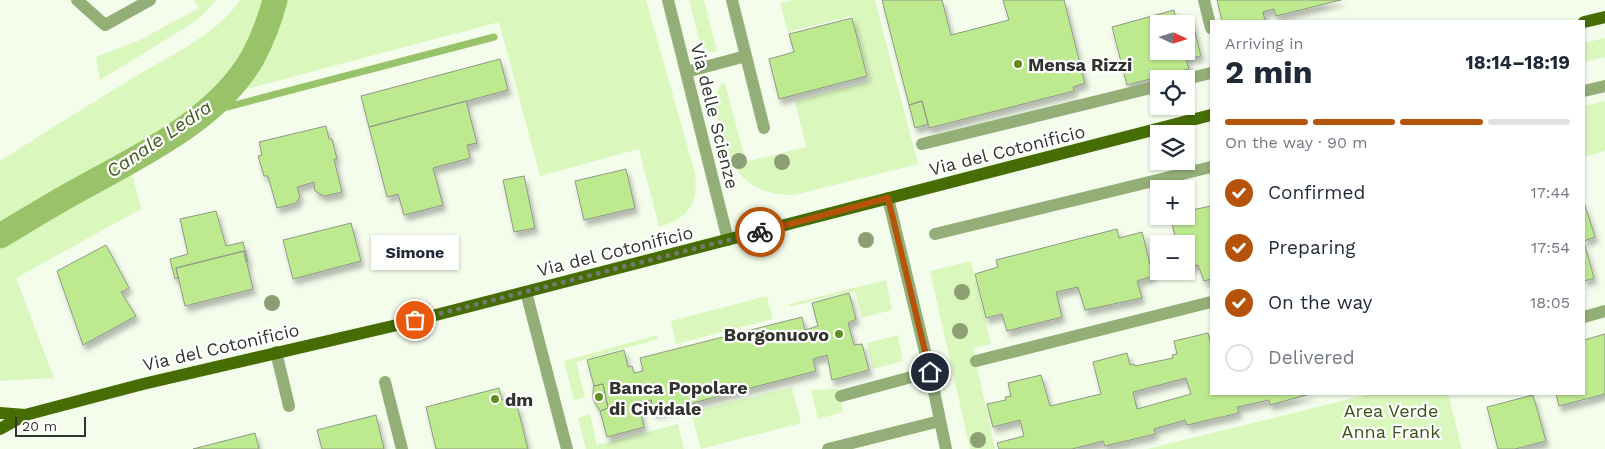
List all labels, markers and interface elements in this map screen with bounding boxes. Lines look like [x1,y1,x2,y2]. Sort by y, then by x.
north arrow [1150,15,1195,60]
map controls [1150,15,1195,280]
text: Arriving in [1225,34,1303,53]
street label: Via delle Scienze [687,41,743,191]
text: 18:14–18:19 [1466,51,1570,74]
text: 2 min [1225,53,1313,91]
place label: Mensa Rizzi [1028,54,1132,75]
marker: Mensa Rizzi [1012,58,1024,70]
button: locate [1150,70,1195,115]
water label: Canale Ledra [102,95,216,183]
street label: Via del Cotonificio [927,120,1087,180]
button: layers [1150,125,1195,170]
text: On the way · 90 m [1225,133,1368,152]
icon: check [1225,179,1253,207]
button: + [1150,180,1195,225]
text: Confirmed [1268,181,1365,204]
text: 17:44 [1530,183,1570,202]
courier [735,207,785,257]
icon: bike [746,218,774,246]
street label: Via del Cotonificio [535,221,695,281]
icon: check [1225,234,1253,262]
callout: Simone [371,235,459,270]
button: − [1150,235,1195,280]
text: Preparing [1268,236,1355,259]
text: 17:54 [1531,238,1570,257]
text: Simone [386,243,444,262]
icon: check [1225,289,1253,317]
text: On the way [1268,291,1372,314]
text: 18:05 [1530,293,1570,312]
pin [394,299,436,341]
icon: bag [401,306,429,334]
street label: Via del Cotonificio [141,319,301,375]
place label: Borgonuovo [724,324,829,345]
marker: Borgonuovo [833,328,845,340]
text: Delivered [1268,346,1355,369]
pin [909,351,951,393]
icon: home [916,358,944,386]
place label: Banca Popolare di Cividale [609,377,748,419]
place label: dm [505,389,533,410]
marker: Banca Popolare di Cividale [593,391,605,403]
marker: dm [489,393,501,405]
park label: Area Verde Anna Frank [1342,400,1440,442]
scale bar [15,414,86,437]
text: 20 m [22,418,57,434]

